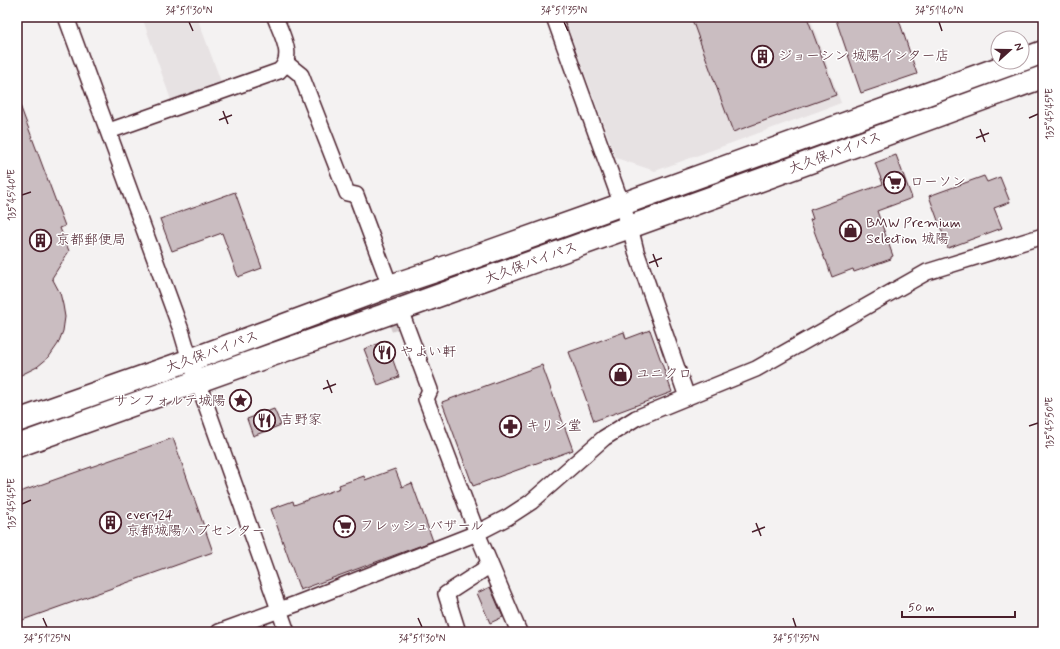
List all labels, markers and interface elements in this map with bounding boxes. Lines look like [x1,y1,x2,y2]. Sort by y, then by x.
text: 34°51'30"N [166,4,213,18]
text: 34°51'35"N [541,4,588,18]
text: 34°51'40"N [915,4,963,18]
north arrow [990,30,1030,70]
text: N [1011,41,1026,53]
building icon: ジョーシン 城陽インター店 [750,43,776,69]
place label: ジョーシン 城陽インター店 [778,47,950,65]
text: 135°45'45"E [1043,88,1057,140]
street label: 大久保バイパス [786,128,884,178]
text: 135°45'40"E [5,169,19,221]
supermarket icon: ローソン [882,169,908,195]
place label: ローソン [910,173,966,191]
place label: BMW Premium Selection 城陽 [866,214,961,248]
shop icon: BMW Premium Selection 城陽 [838,218,864,244]
building icon: 京都郵便局 [28,227,54,253]
place label: 京都郵便局 [56,231,126,249]
street label: 大久保バイパス [482,238,580,288]
street label: 大久保バイパス [163,327,261,377]
restaurant icon: やよい軒 [371,339,397,365]
place label: やよい軒 [400,343,456,361]
shop icon: ユニクロ [607,361,633,387]
place label: ユニクロ [636,365,692,383]
place icon: サンフォルテ城陽 [228,388,254,414]
place label: サンフォルテ城陽 [114,392,226,410]
text: 135°45'50"E [1043,397,1057,449]
restaurant icon: 吉野家 [251,407,277,433]
place label: 吉野家 [280,411,322,429]
pharmacy icon: キリン堂 [497,413,523,439]
place label: キリン堂 [526,417,582,435]
text: 135°45'45"E [5,478,19,530]
place label: every24 京都城陽ハブセンター [126,506,265,540]
building icon: every24 京都城陽ハブセンター [97,510,123,536]
supermarket icon: フレッシュバザール [331,513,357,539]
place label: フレッシュバザール [360,517,484,535]
scale bar [902,593,1015,619]
text: 50 m [908,600,935,616]
text: 34°51'25"N [24,632,71,646]
text: 34°51'30"N [399,632,446,646]
text: 34°51'35"N [773,632,820,646]

